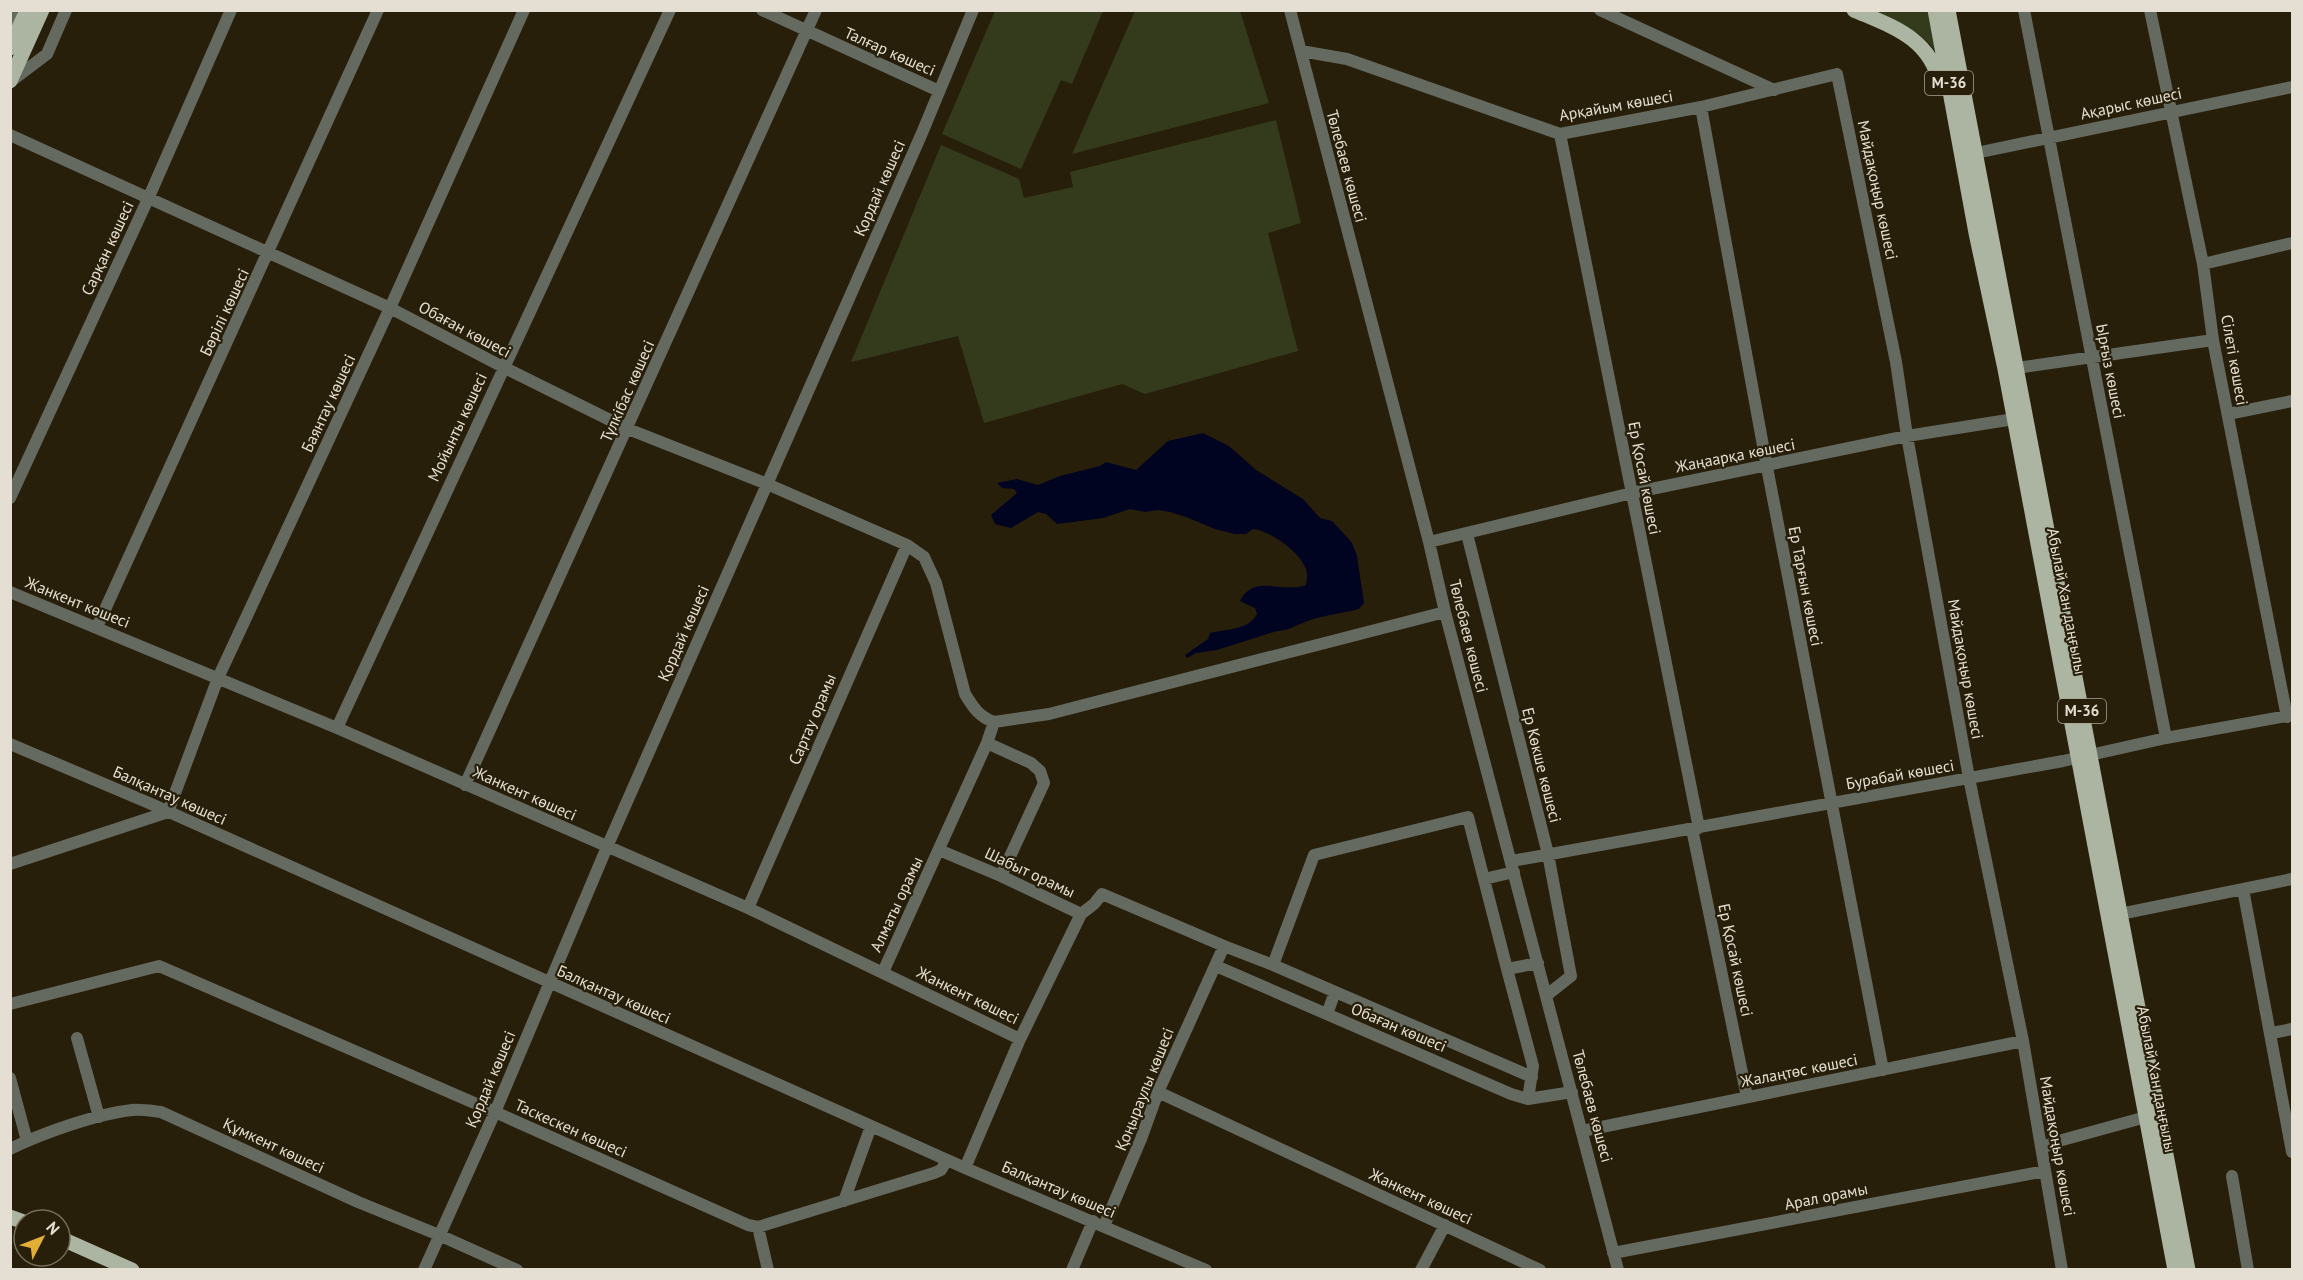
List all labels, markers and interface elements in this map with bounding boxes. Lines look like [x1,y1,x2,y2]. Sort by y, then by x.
street label: Талғар көшесі [841,22,939,80]
road number: M-36 [1925,71,1973,95]
street label: Ақарыс көшесі [2078,82,2184,124]
street label: Арқайым көшесі [1558,85,1674,125]
street label: Төлебаев көшесі [1322,108,1372,224]
street label: Майдақоңыр көшесі [1853,119,1903,261]
street label: Қордай көшесі [849,137,909,239]
street label: Сарқан көшесі [76,198,138,298]
street label: Бөрілі көшесі [195,265,253,359]
street label: Обаған көшесі [415,296,515,362]
street label: Сілеті көшесі [2217,313,2253,407]
street label: Ырғыз көшесі [2092,322,2130,420]
street label: Түлкібас көшесі [596,337,658,445]
street label: Баянтау көшесі [297,351,359,455]
street label: Мойынты көшесі [423,369,491,485]
street label: Ер Қосай көшесі [1624,420,1666,536]
street label: Жаңаарқа көшесі [1672,434,1797,477]
street label: Ер Тарғын көшесі [1785,524,1827,648]
street label: Абылай Хан даңғылы [2043,526,2091,676]
street label: Жанкент көшесі [22,572,133,632]
street label: Төлебаев көшесі [1445,577,1493,695]
street label: Қордай көшесі [653,582,713,684]
street label: Майдақоңыр көшесі [1944,597,1988,741]
street label: Сартау орамы [784,670,840,768]
road number: M-36 [2058,699,2106,723]
street label: Ер Көкше көшесі [1518,705,1566,825]
street label: Бурабай көшесі [1844,755,1956,793]
street label: Балқантау көшесі [110,761,230,829]
street label: Жанкент көшесі [469,761,580,825]
street label: Шабыт орамы [982,842,1078,902]
street label: Алматы орамы [865,853,927,955]
street label: Ер Қосай көшесі [1714,902,1758,1018]
street label: Балқантау көшесі [554,960,674,1028]
street label: Жанкент көшесі [913,961,1022,1028]
street label: Обаған көшесі [1348,998,1450,1056]
street label: Абылай Хан даңғылы [2133,1004,2181,1154]
street label: Қоңыраулы көшесі [1110,1024,1178,1154]
street label: Қордай көшесі [461,1028,519,1130]
street label: Төлебаев көшесі [1568,1048,1618,1164]
street label: Жалаңтөс көшесі [1738,1049,1859,1091]
street label: Майдақоңыр көшесі [2036,1074,2080,1218]
street label: Таскескен көшесі [512,1094,630,1162]
street label: Құмкент көшесі [220,1113,328,1177]
street label: Балқантау көшесі [999,1156,1119,1222]
street label: Жанкент көшесі [1366,1163,1476,1229]
street label: Арал орамы [1783,1178,1869,1214]
north arrow [12,1208,72,1268]
text: N [42,1217,64,1239]

